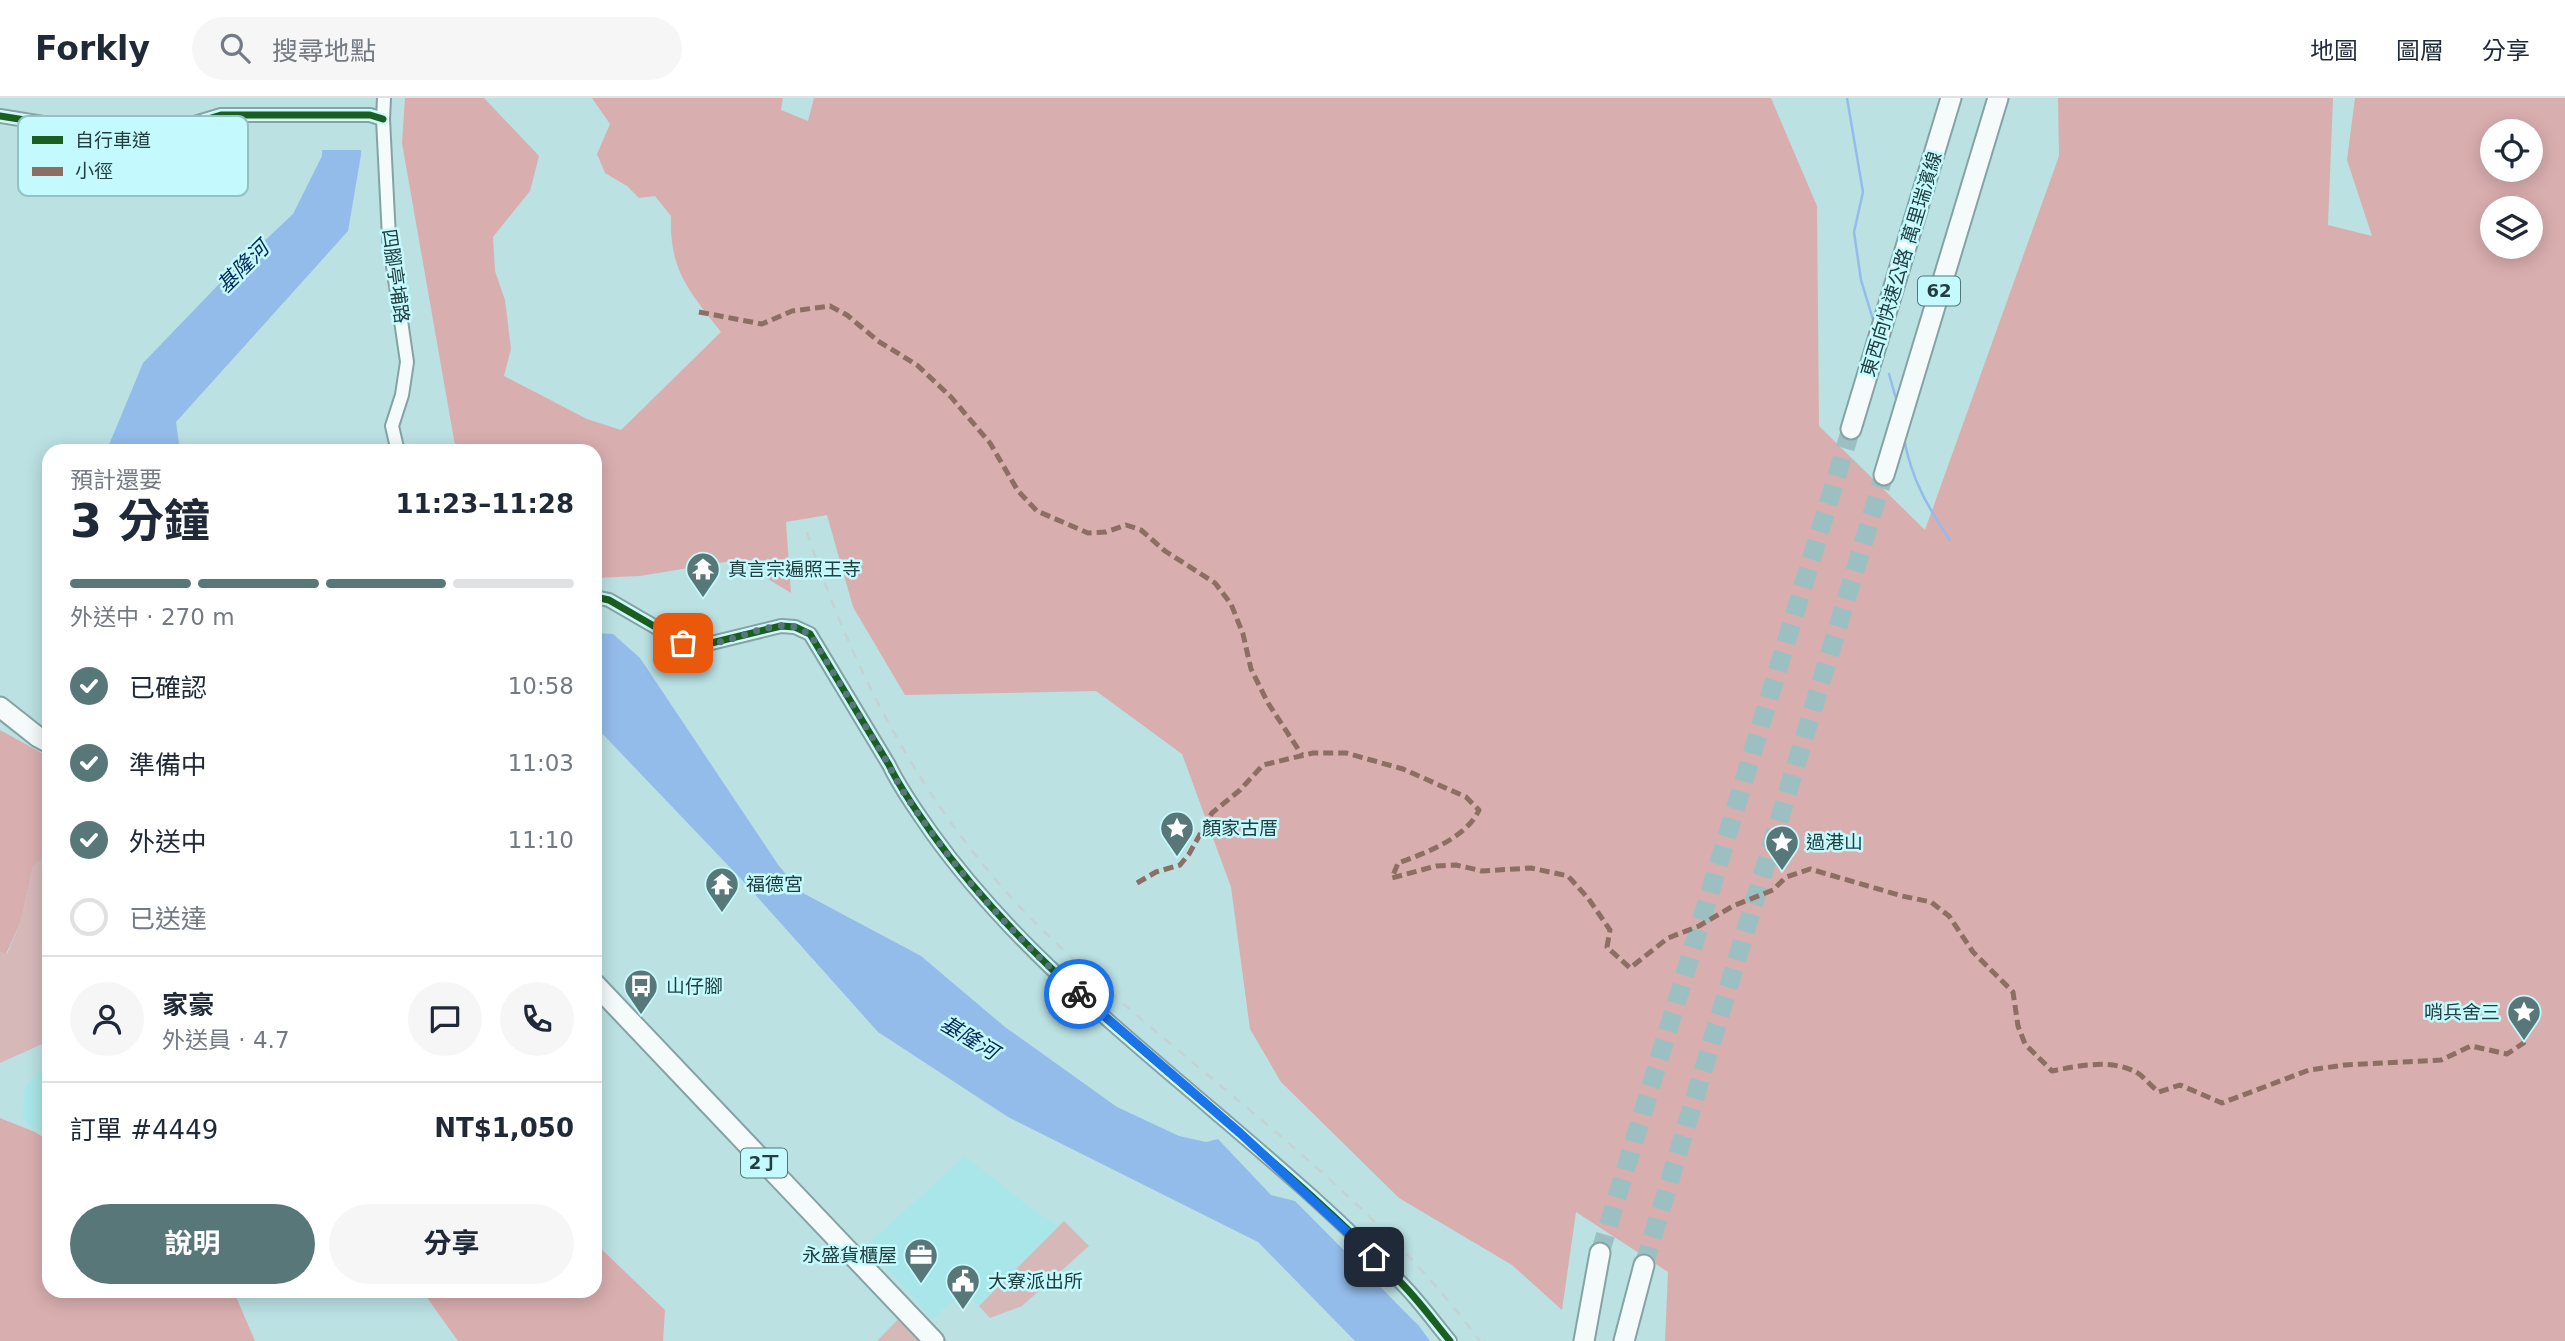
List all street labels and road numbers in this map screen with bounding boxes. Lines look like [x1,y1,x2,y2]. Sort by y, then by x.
street label: 東西向快速公路 萬里瑞濱線 [1856,149,1946,379]
street label: 四腳亭埔路 [378,227,414,325]
road number: 62 [1918,276,1960,306]
road number: 2丁 [741,1148,787,1178]

